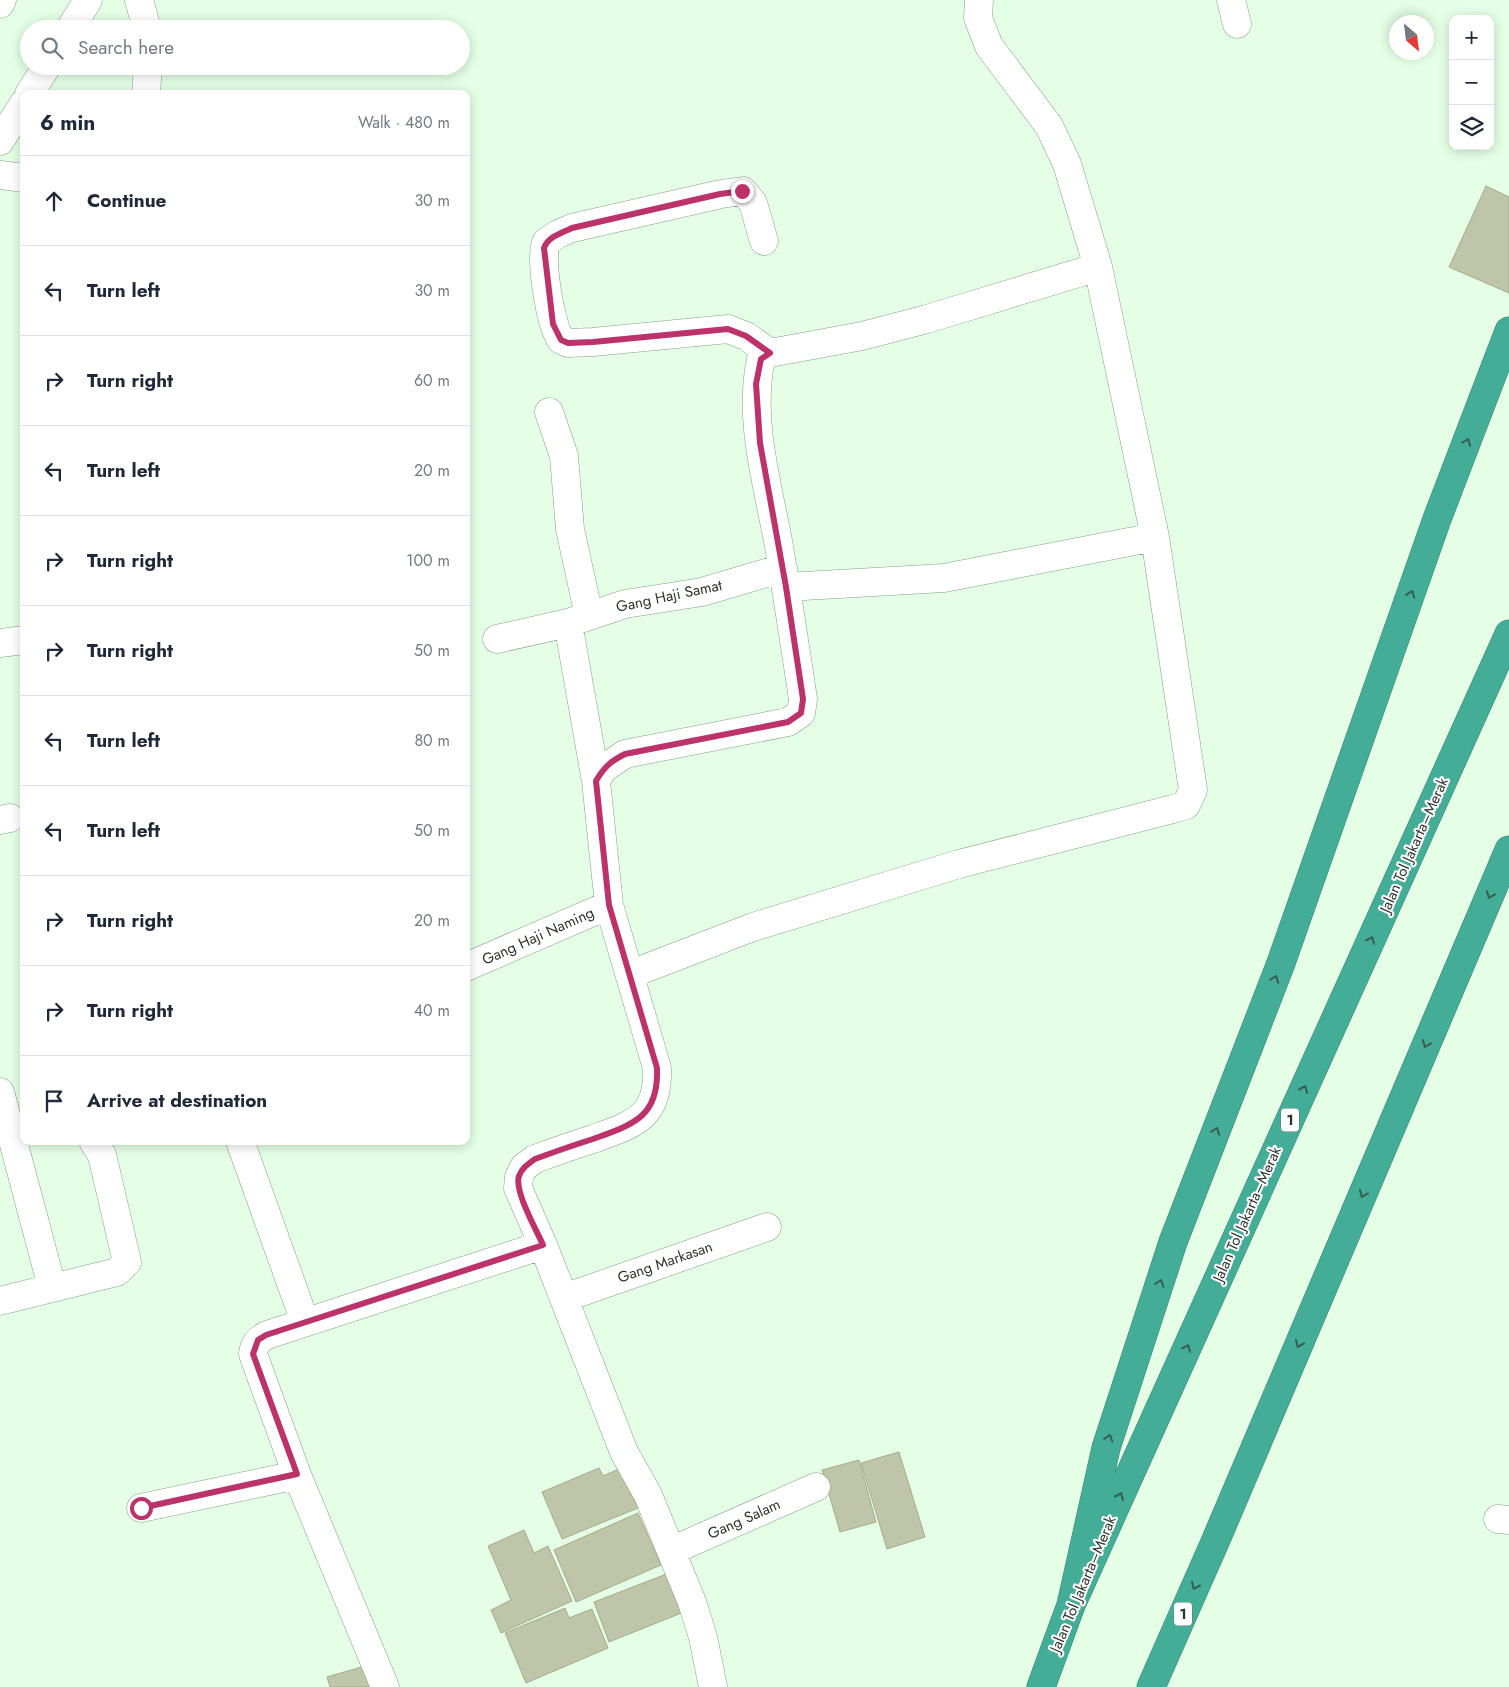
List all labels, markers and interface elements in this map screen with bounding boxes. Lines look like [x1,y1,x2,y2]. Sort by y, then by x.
north arrow [1389,15,1434,60]
map controls [1449,15,1494,150]
button: + [1449,15,1494,60]
search box [20,20,470,75]
icon: search [38,34,66,62]
text: Search here [78,34,174,61]
button: − [1449,60,1494,105]
button: layers [1449,105,1494,150]
text: 6 min [40,108,95,138]
text: Walk · 480 m [358,111,450,134]
route end [731,180,754,203]
icon: ahead [40,187,68,215]
text: Continue [87,187,166,214]
text: 30 m [414,189,450,212]
icon: left [40,277,68,305]
text: Turn left [87,277,160,304]
text: 30 m [414,279,450,302]
icon: right [40,367,68,395]
text: Turn right [87,367,173,394]
text: 60 m [414,369,450,392]
one-way arrow [1461,438,1471,446]
icon: left [40,457,68,485]
text: Turn left [87,457,160,484]
text: 20 m [414,459,450,482]
icon: right [40,547,68,575]
text: Turn right [87,547,173,574]
text: 100 m [406,549,450,572]
street label: Gang Haji Samat [614,574,724,618]
one-way arrow [1405,590,1415,599]
icon: right [40,637,68,665]
text: Turn right [87,637,173,664]
text: 50 m [414,639,450,662]
icon: left [40,727,68,755]
text: Turn left [87,727,160,754]
text: 80 m [414,729,450,752]
street label: Jalan Tol Jakarta–Merak [1373,773,1454,918]
icon: left [40,817,68,845]
text: Turn left [87,817,160,844]
text: 50 m [414,819,450,842]
one-way arrow [1486,890,1496,899]
street label: Gang Haji Naming [478,901,598,971]
icon: right [40,907,68,935]
text: Turn right [87,907,173,934]
text: 20 m [414,909,450,932]
one-way arrow [1364,936,1375,945]
one-way arrow [1269,976,1279,984]
icon: right [40,997,68,1025]
text: Turn right [87,997,173,1024]
text: 40 m [414,999,450,1022]
one-way arrow [1422,1039,1433,1048]
one-way arrow [1298,1085,1308,1094]
icon: arrive [40,1087,68,1115]
text: Arrive at destination [87,1087,267,1114]
road number: 1 [1281,1108,1299,1132]
one-way arrow [1210,1127,1220,1136]
street label: Jalan Tol Jakarta–Merak [1206,1142,1287,1287]
one-way arrow [1358,1189,1369,1198]
street label: Gang Markasan [615,1235,715,1289]
one-way arrow [1154,1280,1164,1288]
one-way arrow [1295,1339,1306,1348]
one-way arrow [1180,1344,1191,1353]
one-way arrow [1103,1434,1113,1442]
one-way arrow [1114,1492,1124,1501]
street label: Gang Salam [704,1493,784,1545]
route start [130,1497,153,1520]
street label: Jalan Tol Jakarta–Merak [1044,1512,1122,1657]
one-way arrow [1191,1581,1202,1590]
road number: 1 [1174,1602,1192,1626]

